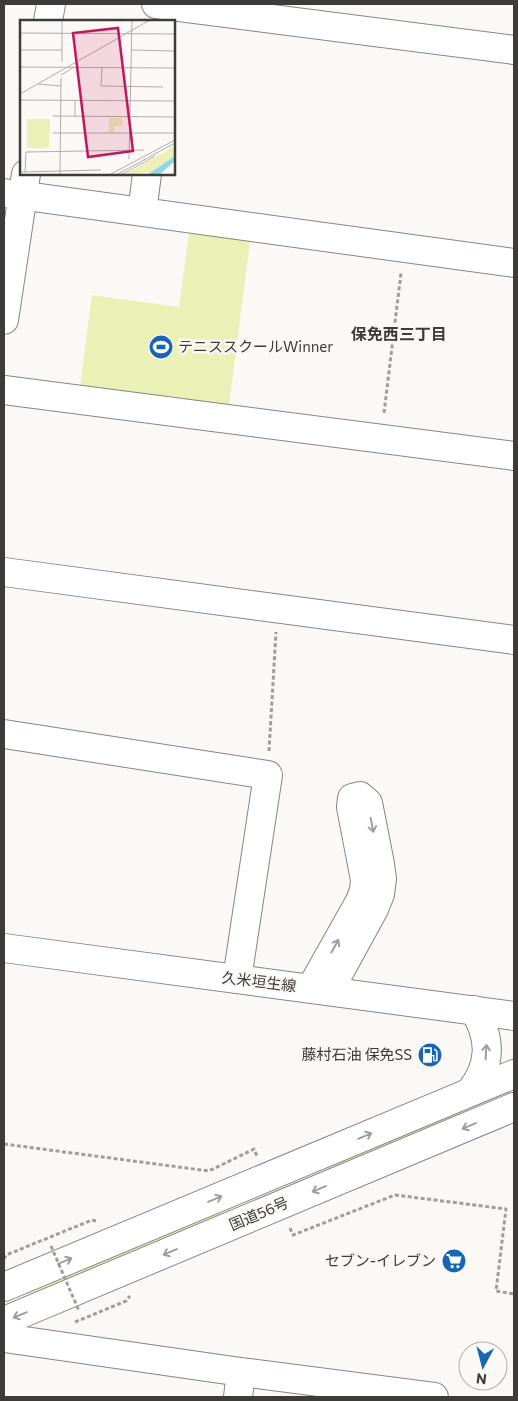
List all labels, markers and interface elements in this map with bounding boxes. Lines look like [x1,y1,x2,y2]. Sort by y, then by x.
inset map [20,20,175,175]
district label: 保免西三丁目 [351,324,447,343]
sports icon: テニススクールWinner [148,334,174,360]
place label: テニススクールWinner [178,337,333,355]
one-way arrow [368,816,377,832]
one-way arrow [330,939,340,954]
street label: 久米垣生線 [221,968,297,995]
fuel station icon: 藤村石油 保免SS [417,1042,443,1068]
place label: 藤村石油 保免SS [302,1045,412,1063]
one-way arrow [482,1045,491,1061]
one-way arrow [462,1122,477,1131]
one-way arrow [357,1131,372,1141]
one-way arrow [312,1185,328,1194]
one-way arrow [207,1193,222,1203]
street label: 国道56号 [226,1193,291,1234]
one-way arrow [163,1247,178,1257]
supermarket icon: セブン-イレブン [441,1248,467,1274]
place label: セブン-イレブン [325,1251,436,1269]
one-way arrow [57,1256,72,1265]
one-way arrow [13,1310,28,1320]
north arrow [458,1341,508,1391]
text: N [475,1370,488,1388]

